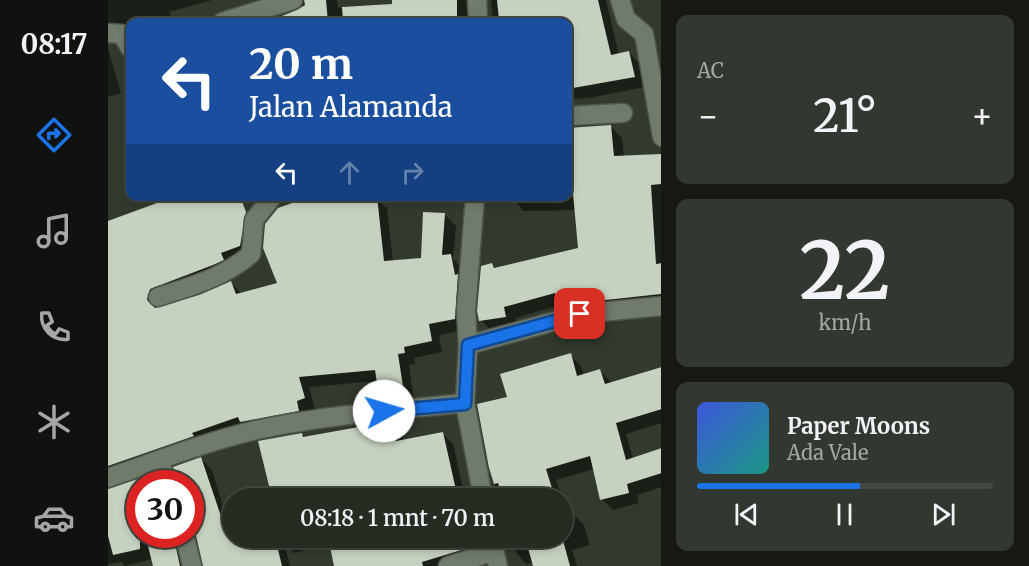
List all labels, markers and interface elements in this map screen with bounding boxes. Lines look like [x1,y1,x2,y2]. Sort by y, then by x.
text: 08:17 [21,27,87,61]
text: 20 m [249,38,353,90]
icon: left [150,42,228,120]
text: AC [697,58,724,83]
text: 21° [813,88,877,144]
text: Jalan Alamanda [249,90,452,124]
text: − [697,96,719,137]
text: + [971,96,993,137]
icon: directions [33,114,75,156]
icon: left [270,156,303,189]
icon: ahead [333,156,366,189]
icon: right [396,156,429,189]
icon: music [33,210,75,252]
text: 22 [800,222,890,320]
pin [554,288,605,339]
icon: arrive [563,297,596,330]
icon: phone [33,306,75,348]
text: km/h [819,310,871,335]
position arrow [352,379,416,443]
icon: climate [33,401,75,443]
text: Paper Moons [787,412,930,440]
text: Ada Vale [787,440,868,465]
speed limit sign: 30 [126,470,204,548]
icon: car [33,497,75,539]
icon: previous [730,498,763,531]
icon: pause [828,498,861,531]
icon: next [927,498,960,531]
text: 08:18 · 1 mnt · 70 m [300,504,495,532]

